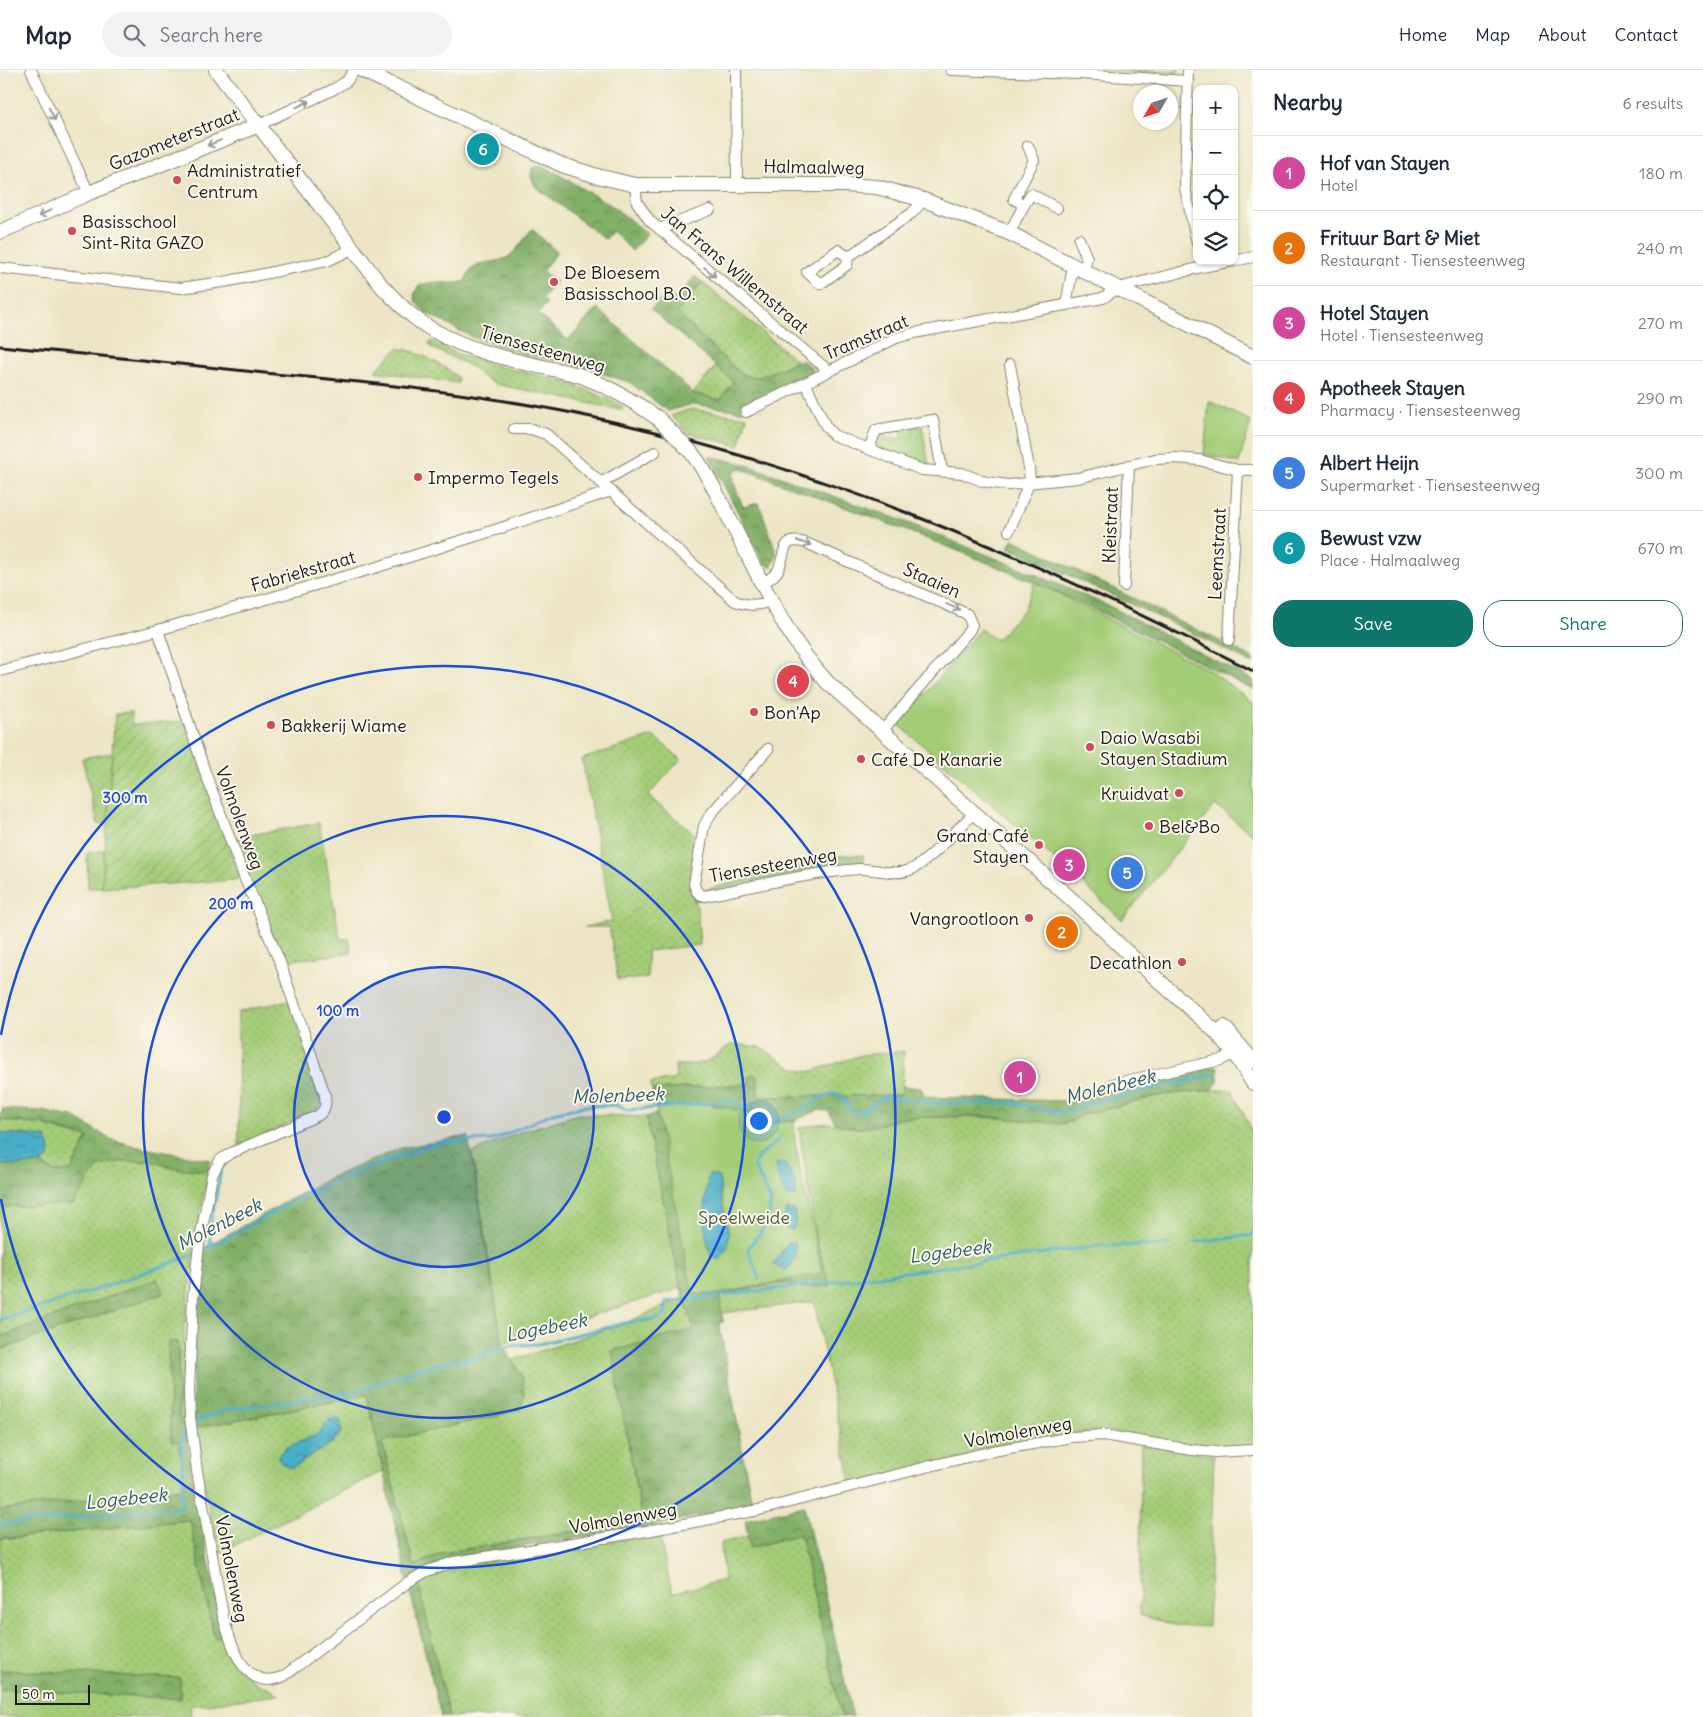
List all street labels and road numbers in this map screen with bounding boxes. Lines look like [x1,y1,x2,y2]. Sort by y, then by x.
street label: Gazometerstraat [106,102,242,176]
street label: Halmaalweg [763,155,865,179]
street label: Jan Frans Willemstraat [656,201,814,339]
street label: Tramstraat [820,309,912,365]
street label: Tiensesteenweg [478,320,608,378]
street label: Kleistraat [1097,486,1123,564]
street label: Leemstraat [1203,507,1231,601]
street label: Fabriekstraat [248,545,358,597]
street label: Staaien [900,557,964,603]
street label: Volmolenweg [211,763,269,873]
street label: Tiensesteenweg [707,842,839,888]
street label: Volmolenweg [963,1411,1073,1453]
street label: Volmolenweg [568,1497,678,1539]
street label: Volmolenweg [210,1514,254,1624]

